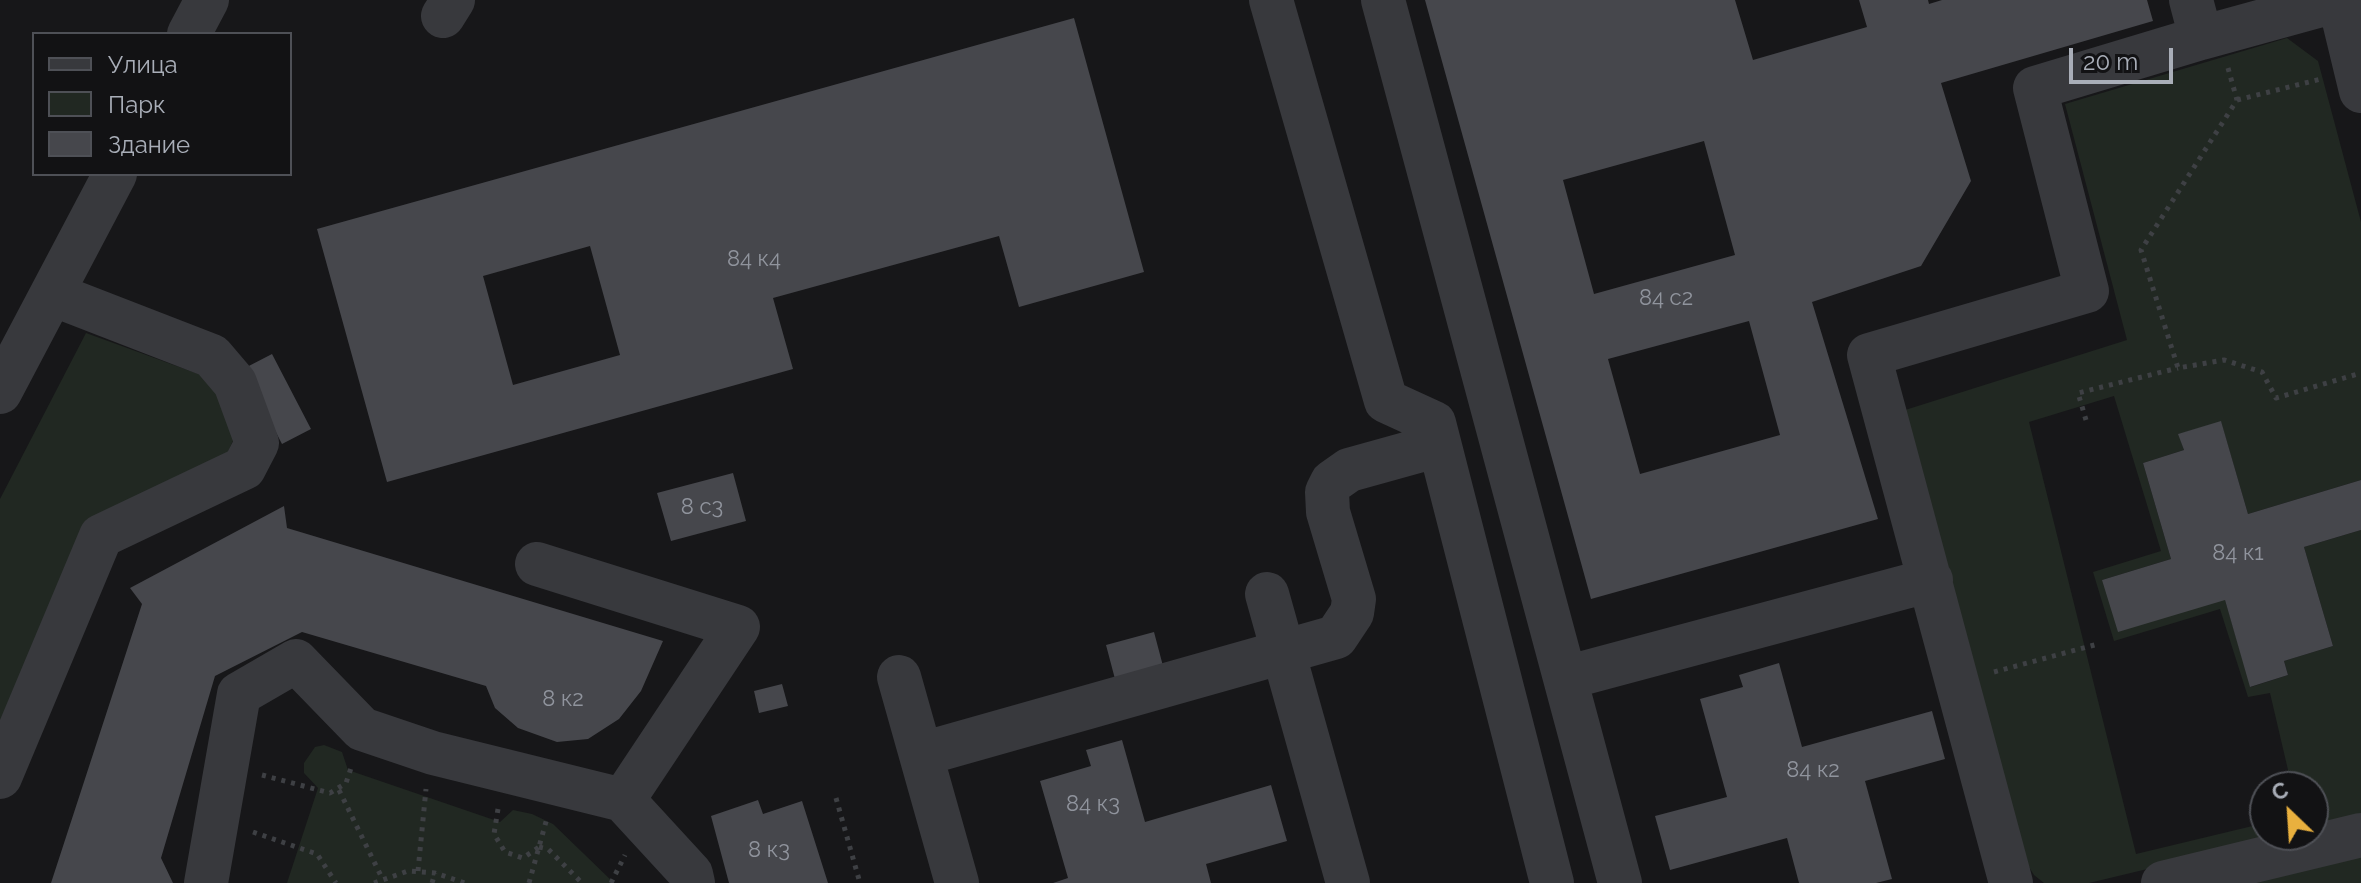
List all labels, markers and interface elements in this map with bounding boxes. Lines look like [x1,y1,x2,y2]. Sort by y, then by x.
legend [32,32,292,176]
scale bar [2073,32,2177,82]
text: 20 m [2083,47,2138,76]
text: Улица [108,50,178,79]
text: Парк [108,90,166,119]
text: Здание [108,130,190,159]
house number: 84 к4 [727,246,781,272]
house number: 84 с2 [1639,285,1693,311]
house number: 8 с3 [681,494,723,520]
house number: 84 к1 [2212,540,2264,566]
house number: 8 к2 [542,686,584,712]
house number: 84 к2 [1786,757,1840,783]
north arrow [2249,771,2329,851]
text: С [2267,776,2292,806]
house number: 84 к3 [1066,791,1120,817]
house number: 8 к3 [748,837,790,863]

